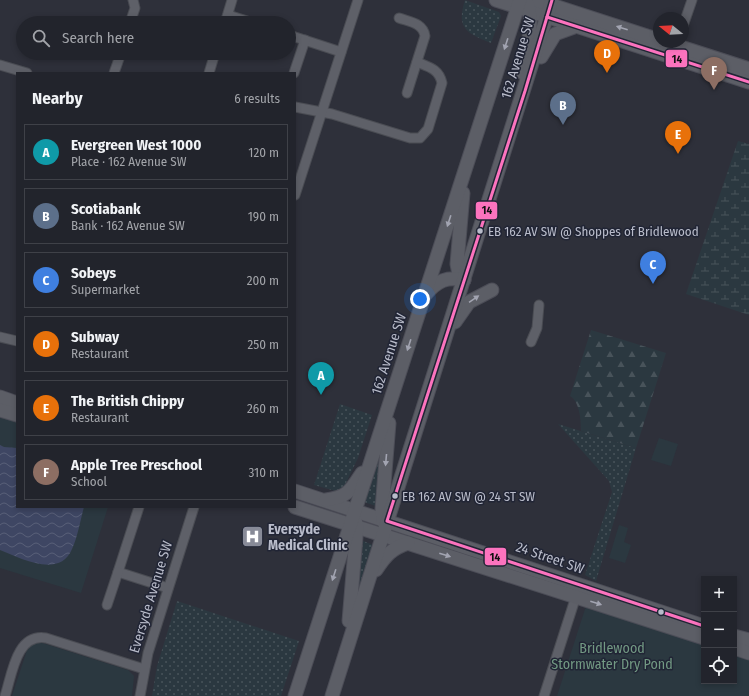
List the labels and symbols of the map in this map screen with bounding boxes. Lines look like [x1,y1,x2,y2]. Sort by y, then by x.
north arrow [653,12,689,48]
street label: 162 Avenue SW [498,15,539,101]
one-way arrow [616,25,628,31]
one-way arrow [502,38,508,50]
pin: D [594,40,620,73]
line badge: 14 [665,49,688,68]
text: 14 [672,53,682,66]
pin: F [701,57,727,90]
pin: B [550,92,576,125]
pin: E [665,121,691,154]
line badge: 14 [475,201,498,220]
text: 14 [482,204,492,217]
one-way arrow [445,215,451,227]
place label: EB 162 AV SW @ Shoppes of Bridlewood [488,224,699,239]
marker: EB 162 AV SW @ Shoppes of Bridlewood [475,226,485,236]
pin: C [640,251,666,284]
your location [410,289,430,309]
one-way arrow [469,295,479,303]
street label: 162 Avenue SW [368,311,410,397]
one-way arrow [405,339,411,351]
pin: A [308,362,334,395]
one-way arrow [382,454,389,466]
place label: EB 162 AV SW @ 24 ST SW [402,489,535,504]
marker: EB 162 AV SW @ 24 ST SW [390,491,400,501]
place label: Eversyde Medical Clinic [268,521,349,554]
hospital icon: Eversyde Medical Clinic [239,524,265,550]
street label: Eversyde Avenue SW [126,538,176,655]
street label: 24 Street SW [514,538,587,578]
line badge: 14 [484,547,507,566]
text: 14 [490,551,500,564]
one-way arrow [439,553,451,559]
one-way arrow [330,569,336,581]
one-way arrow [590,600,602,606]
unlabelled marker [656,607,666,617]
park label: Bridlewood Stormwater Dry Pond [551,640,673,673]

